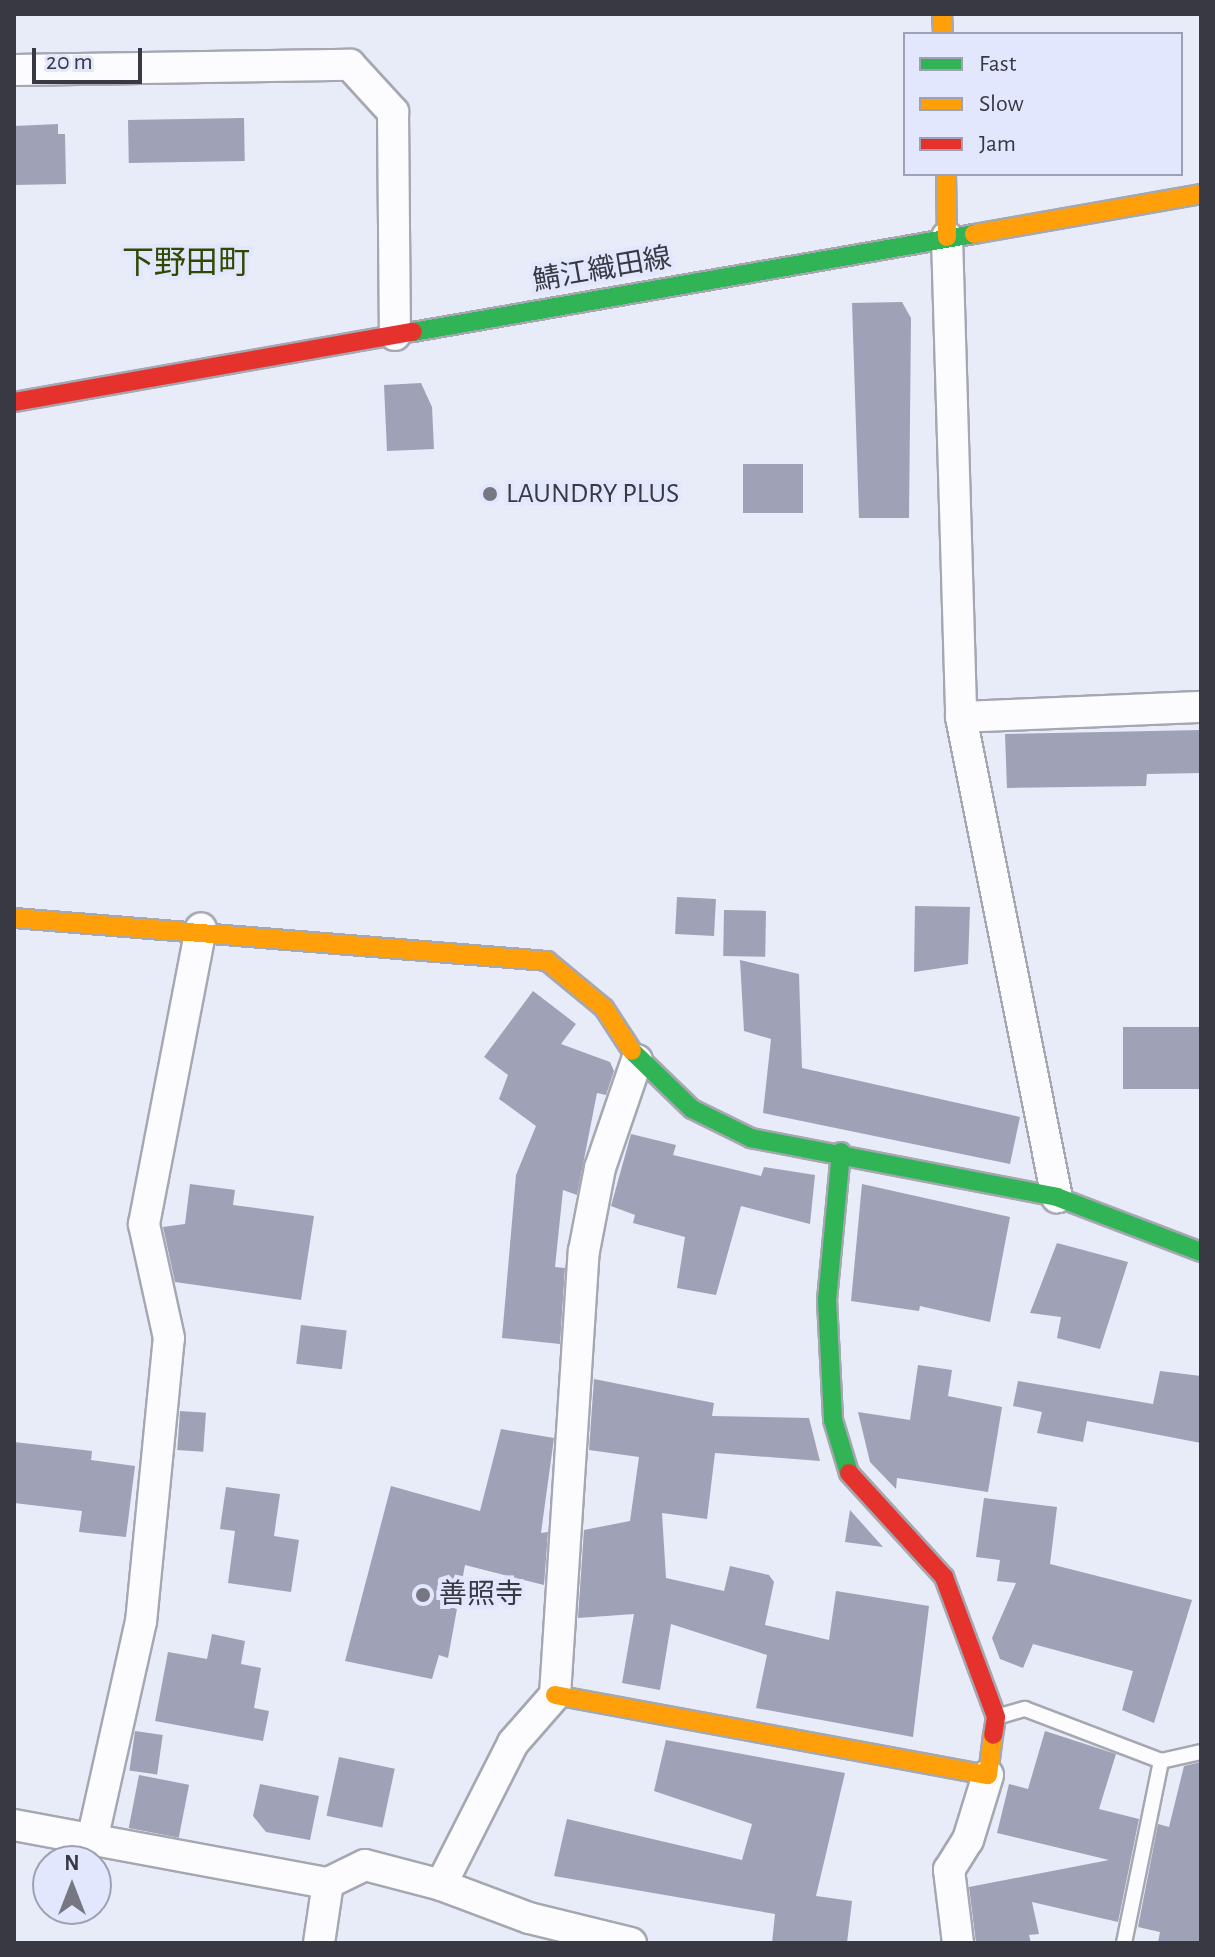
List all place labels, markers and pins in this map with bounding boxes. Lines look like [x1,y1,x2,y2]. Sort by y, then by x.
place label: LAUNDRY PLUS [506,477,679,511]
marker: LAUNDRY PLUS [481,485,499,503]
place label: 善照寺 [439,1578,523,1612]
marker: 善照寺 [414,1586,432,1604]

